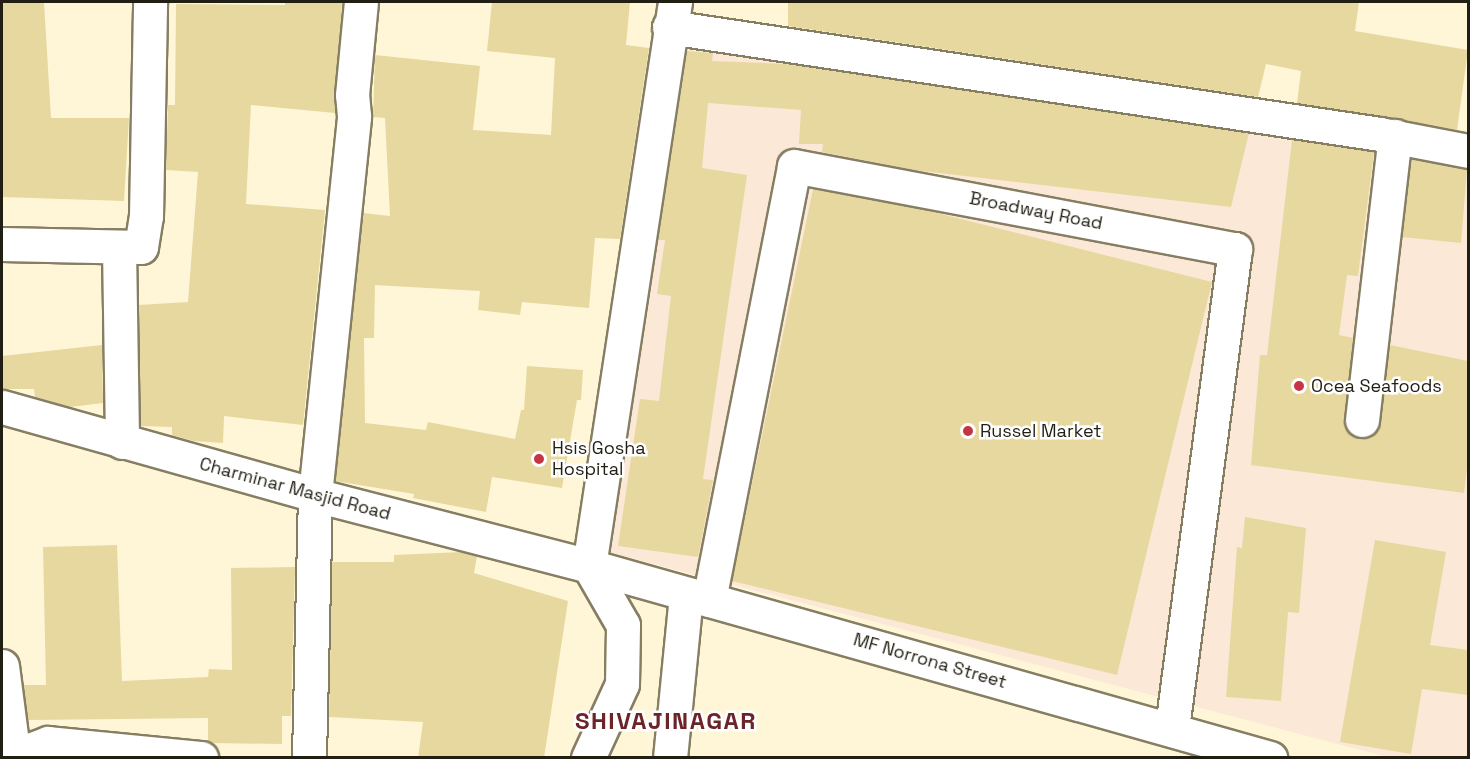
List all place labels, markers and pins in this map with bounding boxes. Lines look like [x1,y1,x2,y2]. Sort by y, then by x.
place label: Ocea Seafoods [1311,375,1442,397]
marker: Ocea Seafoods [1292,379,1306,393]
place label: Russel Market [980,420,1102,442]
marker: Russel Market [961,424,975,438]
place label: Hsis Gosha Hospital [552,438,646,480]
marker: Hsis Gosha Hospital [530,450,548,468]

